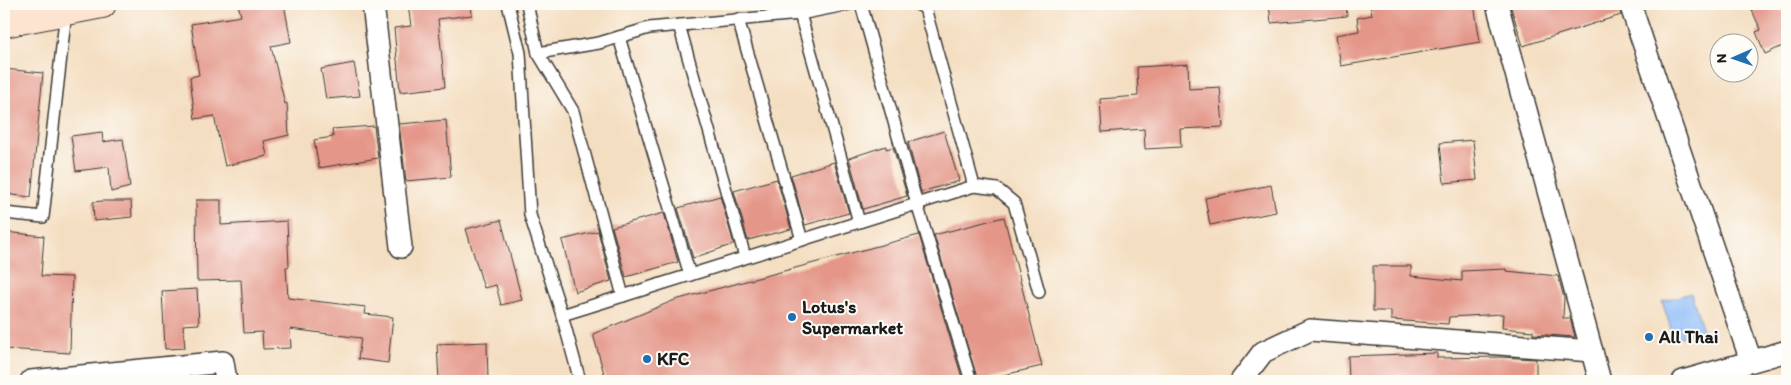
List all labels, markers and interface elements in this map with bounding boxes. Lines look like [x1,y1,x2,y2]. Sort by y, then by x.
north arrow [1708,32,1758,82]
text: N [1713,53,1730,63]
place label: Lotus's Supermarket [802,296,903,339]
marker: Lotus's Supermarket [786,311,798,323]
place label: All Thai [1658,326,1718,348]
marker: All Thai [1643,331,1655,343]
place label: KFC [657,348,690,370]
marker: KFC [641,353,653,365]

